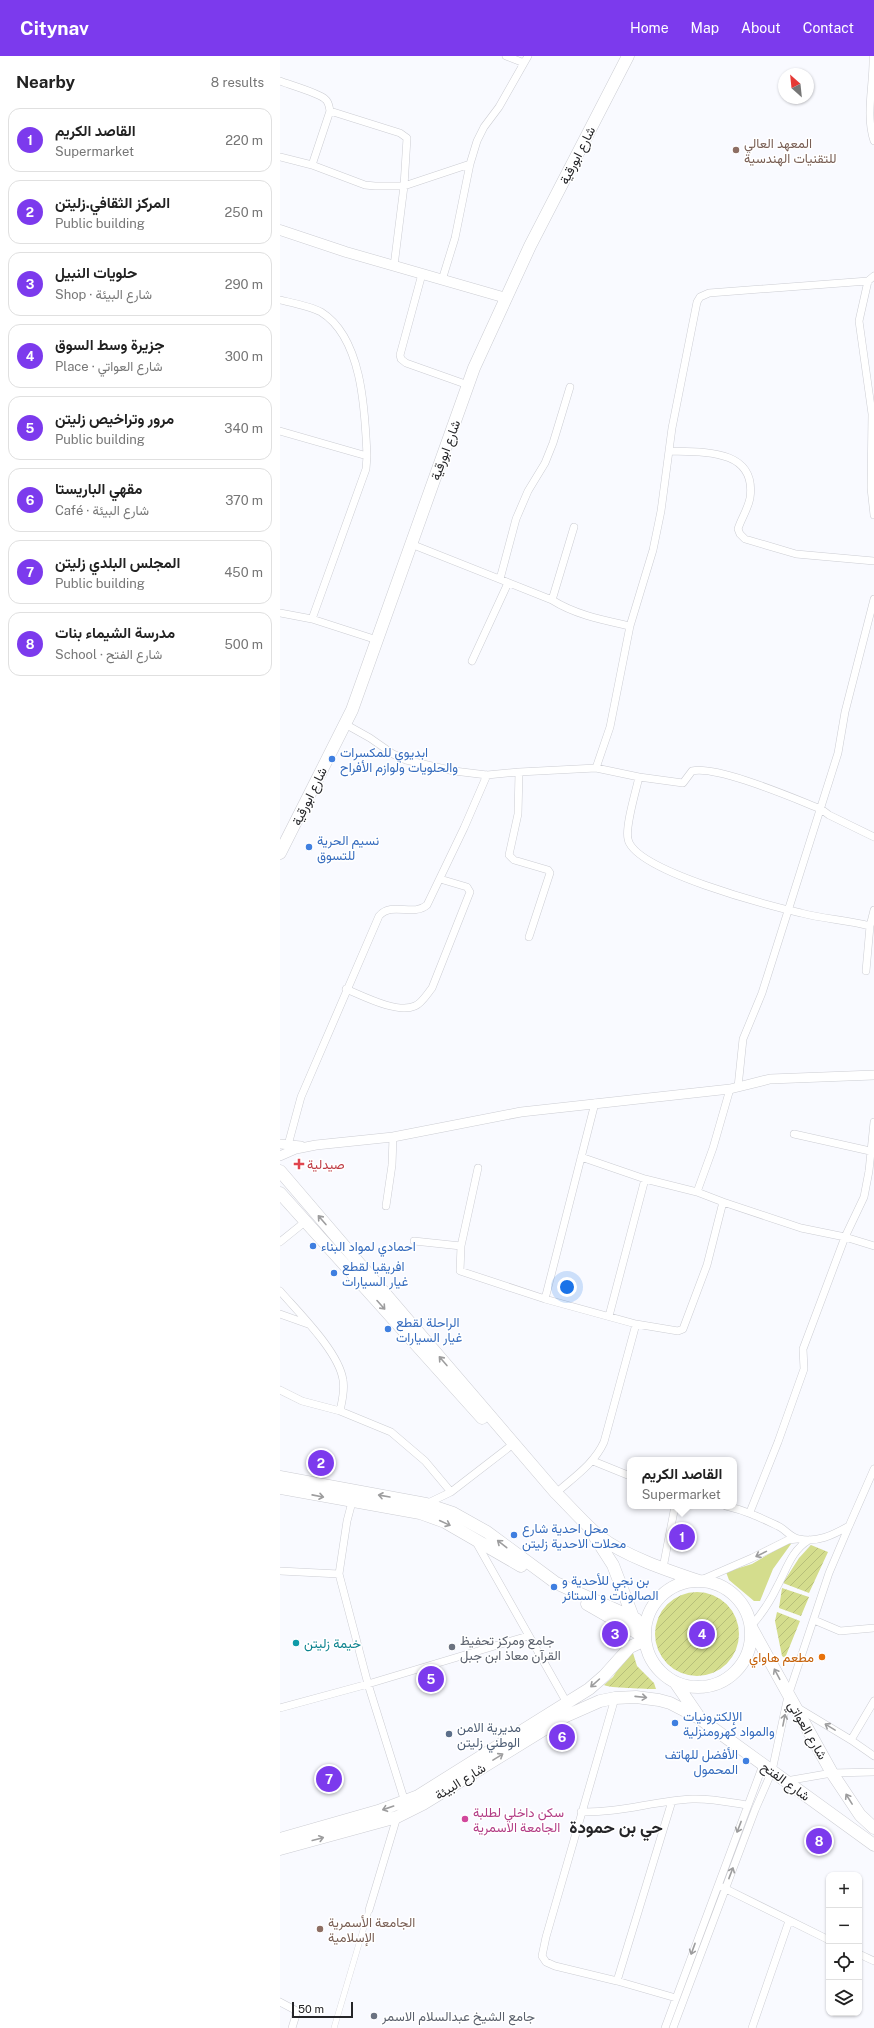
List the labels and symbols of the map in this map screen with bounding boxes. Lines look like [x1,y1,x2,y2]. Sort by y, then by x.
north arrow [778,68,814,104]
street label: شارع ابورقية [556,124,600,188]
place label: المعهد العالي للتقنيات الهندسية [744,136,837,167]
marker: المعهد العالي للتقنيات الهندسية [731,145,741,155]
street label: شارع ابورقية [428,418,465,483]
place label: ابديوي للمكسرات والحلويات ولوازم الأفراح [340,745,458,777]
marker: ابديوي للمكسرات والحلويات ولوازم الأفراح [327,754,337,764]
street label: شارع ابورقية [289,765,332,829]
place label: نسيم الحرية للتسوق [317,833,380,864]
marker: نسيم الحرية للتسوق [304,842,314,852]
place label: صيدلية [307,1157,345,1172]
marker: صيدلية [294,1159,304,1169]
one-way arrow [317,1215,326,1225]
place label: احمادي لمواد البناء [321,1239,416,1257]
marker: احمادي لمواد البناء [308,1241,318,1251]
place label: افريقيا لقطع غيار السيارات [342,1259,409,1290]
marker: افريقيا لقطع غيار السيارات [329,1268,339,1278]
your location [557,1277,577,1297]
one-way arrow [376,1300,385,1310]
place label: الراحلة لقطع غيار السيارات [396,1315,463,1346]
marker: الراحلة لقطع غيار السيارات [383,1324,393,1334]
one-way arrow [438,1356,448,1366]
pin: 2 [308,1448,334,1478]
one-way arrow [311,1492,324,1500]
one-way arrow [377,1492,390,1500]
one-way arrow [439,1520,451,1527]
place label: محل احدية شارع محلات الاحدية زليتن [522,1521,626,1552]
pin: 1 [669,1522,695,1552]
marker: محل احدية شارع محلات الاحدية زليتن [509,1530,519,1540]
one-way arrow [497,1539,508,1548]
one-way arrow [755,1551,767,1558]
place label: بن نجي للأحدية و الصالونات و الستائر [561,1573,659,1604]
marker: بن نجي للأحدية و الصالونات و الستائر [549,1582,559,1592]
pin: 3 [602,1619,628,1649]
pin: 4 [689,1619,715,1649]
place label: جامع ومركز تحفيظ القرآن معاذ ابن جبل [460,1633,561,1664]
place label: خيمة زليتن [304,1636,361,1652]
marker: خيمة زليتن [291,1638,301,1648]
marker: جامع ومركز تحفيظ القرآن معاذ ابن جبل [447,1642,457,1652]
place label: مطعم هاواي [749,1650,814,1668]
marker: مطعم هاواي [817,1652,827,1662]
pin: 5 [418,1664,444,1694]
one-way arrow [773,1668,780,1680]
one-way arrow [590,1679,600,1688]
one-way arrow [634,1694,647,1701]
street label: شارع العواتي [782,1698,830,1764]
place label: الإلكترونيات والمواد كهرومنزلية [683,1709,775,1740]
one-way arrow [780,1714,788,1727]
marker: الإلكترونيات والمواد كهرومنزلية [670,1718,680,1728]
place label: مديرية الامن الوطني زليتن [457,1720,521,1753]
pin: 6 [549,1722,575,1752]
one-way arrow [825,1723,836,1731]
marker: مديرية الامن الوطني زليتن [444,1729,454,1739]
place label: الأفضل للهاتف المحمول [665,1747,738,1778]
one-way arrow [492,1753,503,1761]
marker: الأفضل للهاتف المحمول [741,1756,751,1766]
street label: شارع الفتح [757,1759,813,1806]
street label: شارع البيئة [432,1760,489,1805]
pin: 7 [316,1764,342,1794]
one-way arrow [844,1793,852,1805]
one-way arrow [383,1804,395,1812]
place label: سكن داخلي لطلبة الجامعة اﻻسمرية [473,1805,564,1836]
marker: سكن داخلي لطلبة الجامعة اﻻسمرية [460,1814,470,1824]
district label: حي بن حمودة [569,1817,663,1841]
one-way arrow [734,1820,742,1832]
pin: 8 [806,1826,832,1856]
one-way arrow [311,1835,324,1842]
one-way arrow [727,1868,735,1880]
place label: الجامعة الأسمرية الإسلامية [328,1915,415,1947]
marker: الجامعة الأسمرية الإسلامية [315,1924,325,1934]
one-way arrow [689,1942,697,1954]
scale bar [292,2000,353,2019]
place label: جامع الشيخ عبدالسلام الاسمر [381,2009,535,2026]
marker: جامع الشيخ عبدالسلام الاسمر [369,2011,379,2021]

